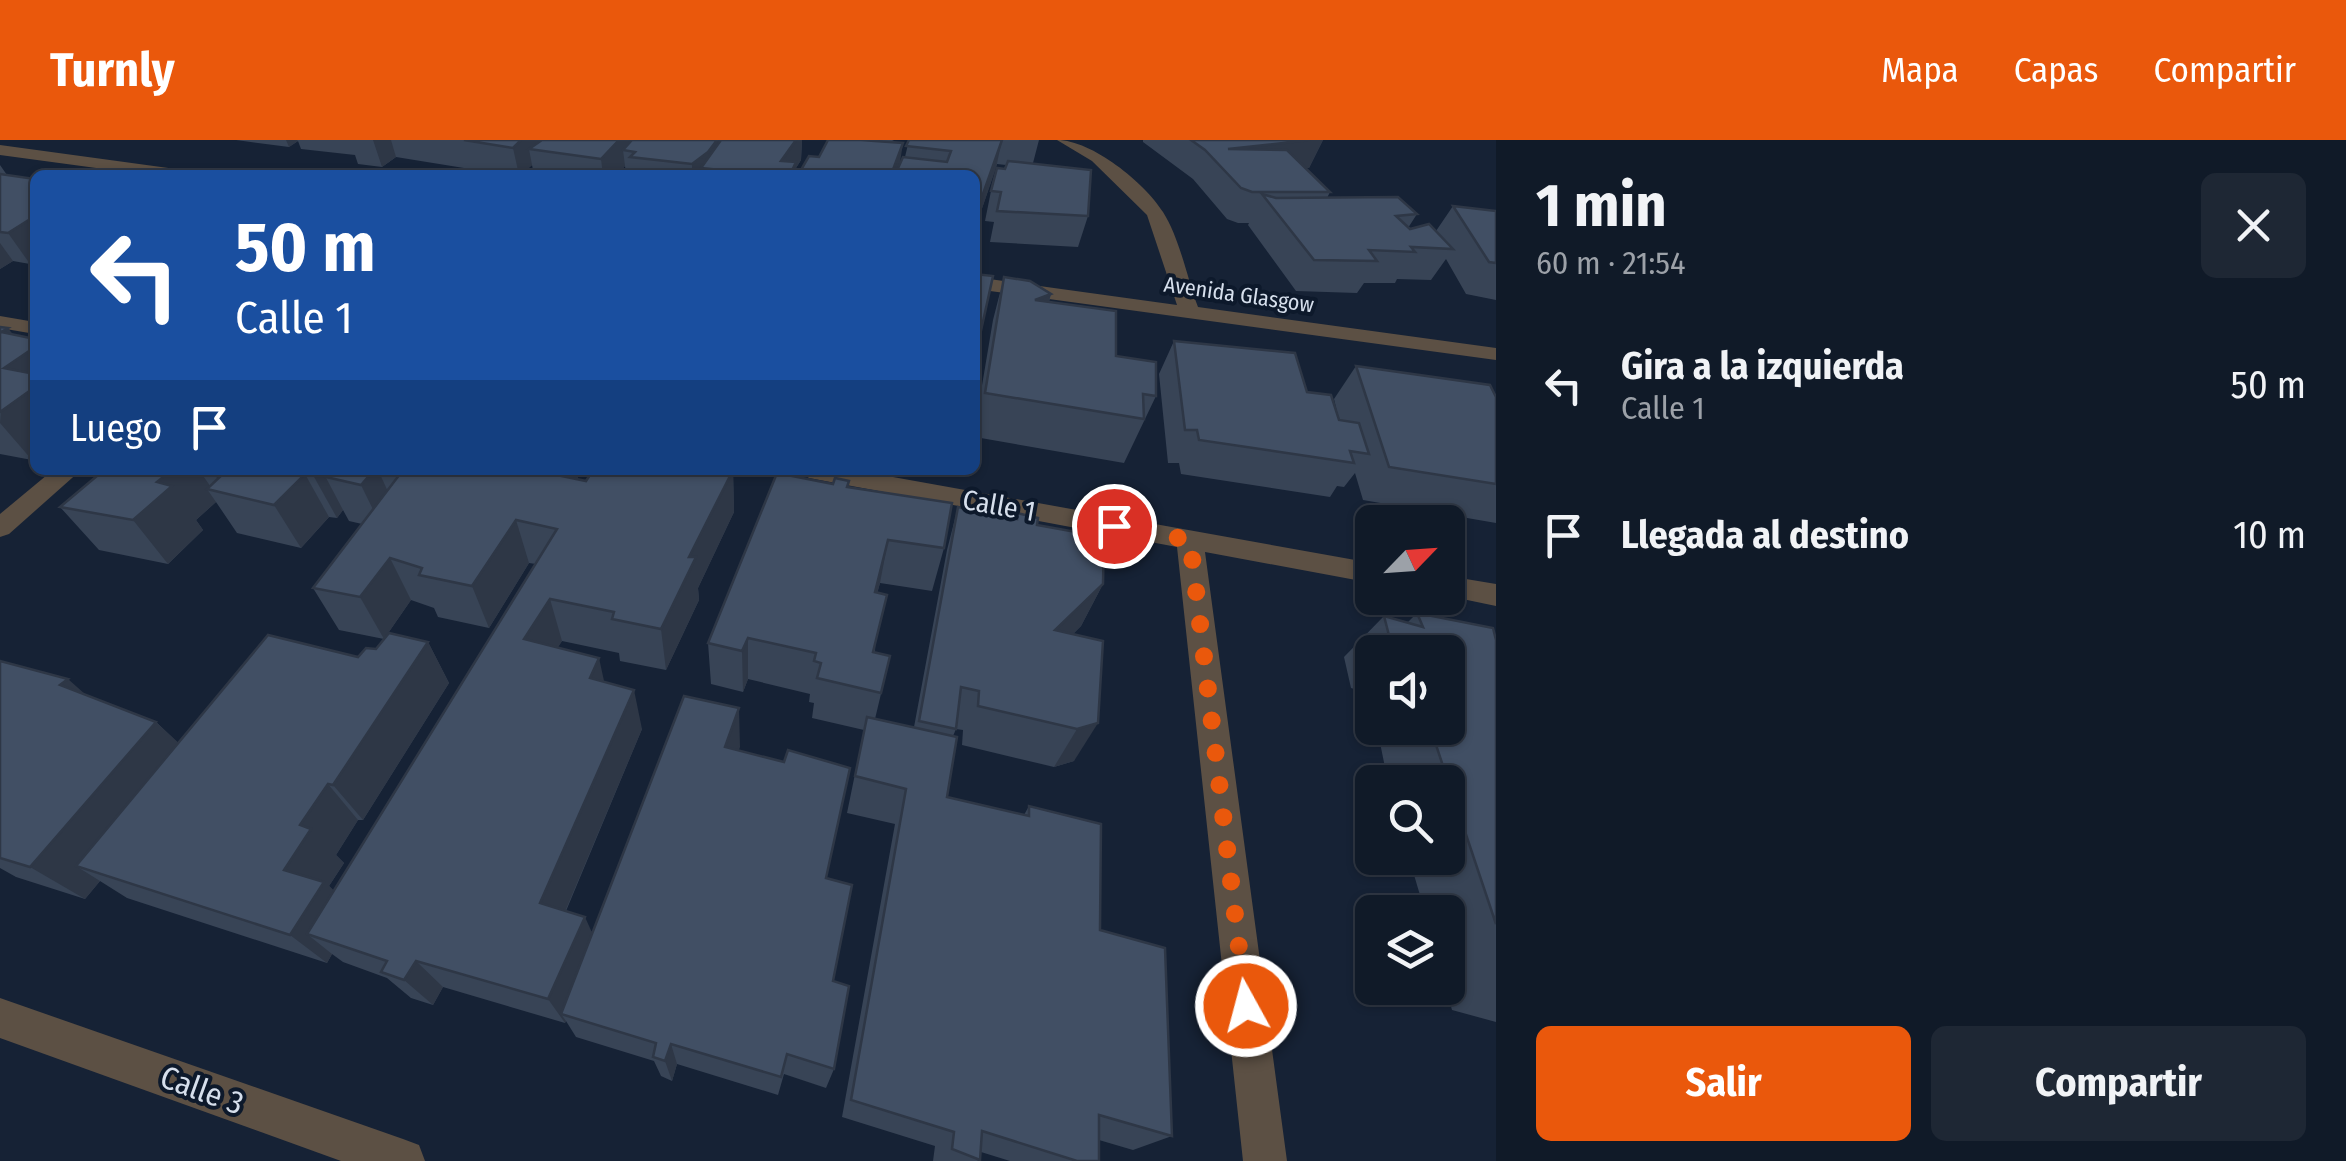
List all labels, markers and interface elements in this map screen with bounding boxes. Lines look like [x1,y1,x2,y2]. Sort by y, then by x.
text: Turnly [50,41,175,99]
text: Mapa [1881,49,1959,91]
text: Capas [2014,49,2098,91]
text: Compartir [2153,49,2296,91]
text: 1 min [1536,170,1667,242]
button: close [2201,173,2306,278]
text: 50 m [235,206,376,290]
icon: left [70,210,200,340]
text: 60 m · 21:54 [1536,244,1685,282]
street label: Avenida Glasgow [1162,271,1316,318]
text: Calle 1 [235,291,353,345]
text: Gira a la izquierda [1621,343,1904,389]
icon: left [1536,358,1591,413]
text: 50 m [2231,362,2306,408]
text: Calle 1 [1621,389,1705,427]
icon: arrive [182,400,237,455]
text: Luego [70,405,162,451]
street label: Calle 1 [960,483,1038,528]
pin [1072,484,1157,569]
icon: arrive [1087,499,1142,554]
north arrow [1355,505,1465,615]
map controls [1355,505,1465,1005]
icon: arrive [1536,508,1591,563]
text: Llegada al destino [1621,512,1909,558]
text: 10 m [2233,512,2306,558]
button: sound [1355,635,1465,745]
button: search [1355,765,1465,875]
button: layers [1355,895,1465,1005]
position arrow [1194,954,1298,1058]
button: Salir [1536,1026,1911,1141]
button: Compartir [1931,1026,2306,1141]
street label: Calle 3 [155,1057,249,1123]

